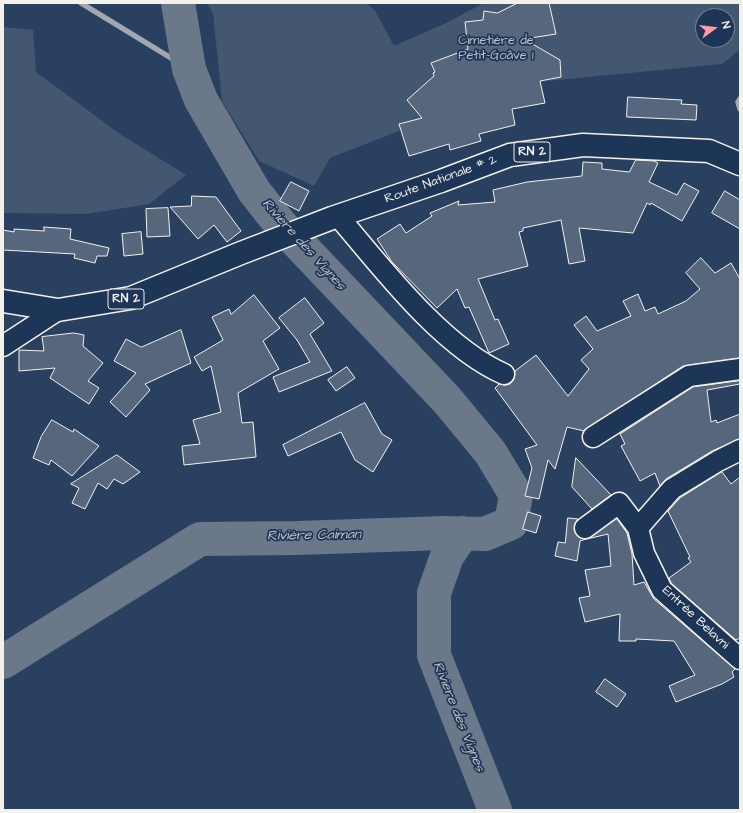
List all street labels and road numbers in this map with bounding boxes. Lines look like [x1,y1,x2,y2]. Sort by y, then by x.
road number: RN 2 [514,142,550,162]
street label: Route Nationale # 2 [383,152,499,208]
road number: RN 2 [108,289,144,309]
street label: Entrée Belavni [658,583,732,653]

